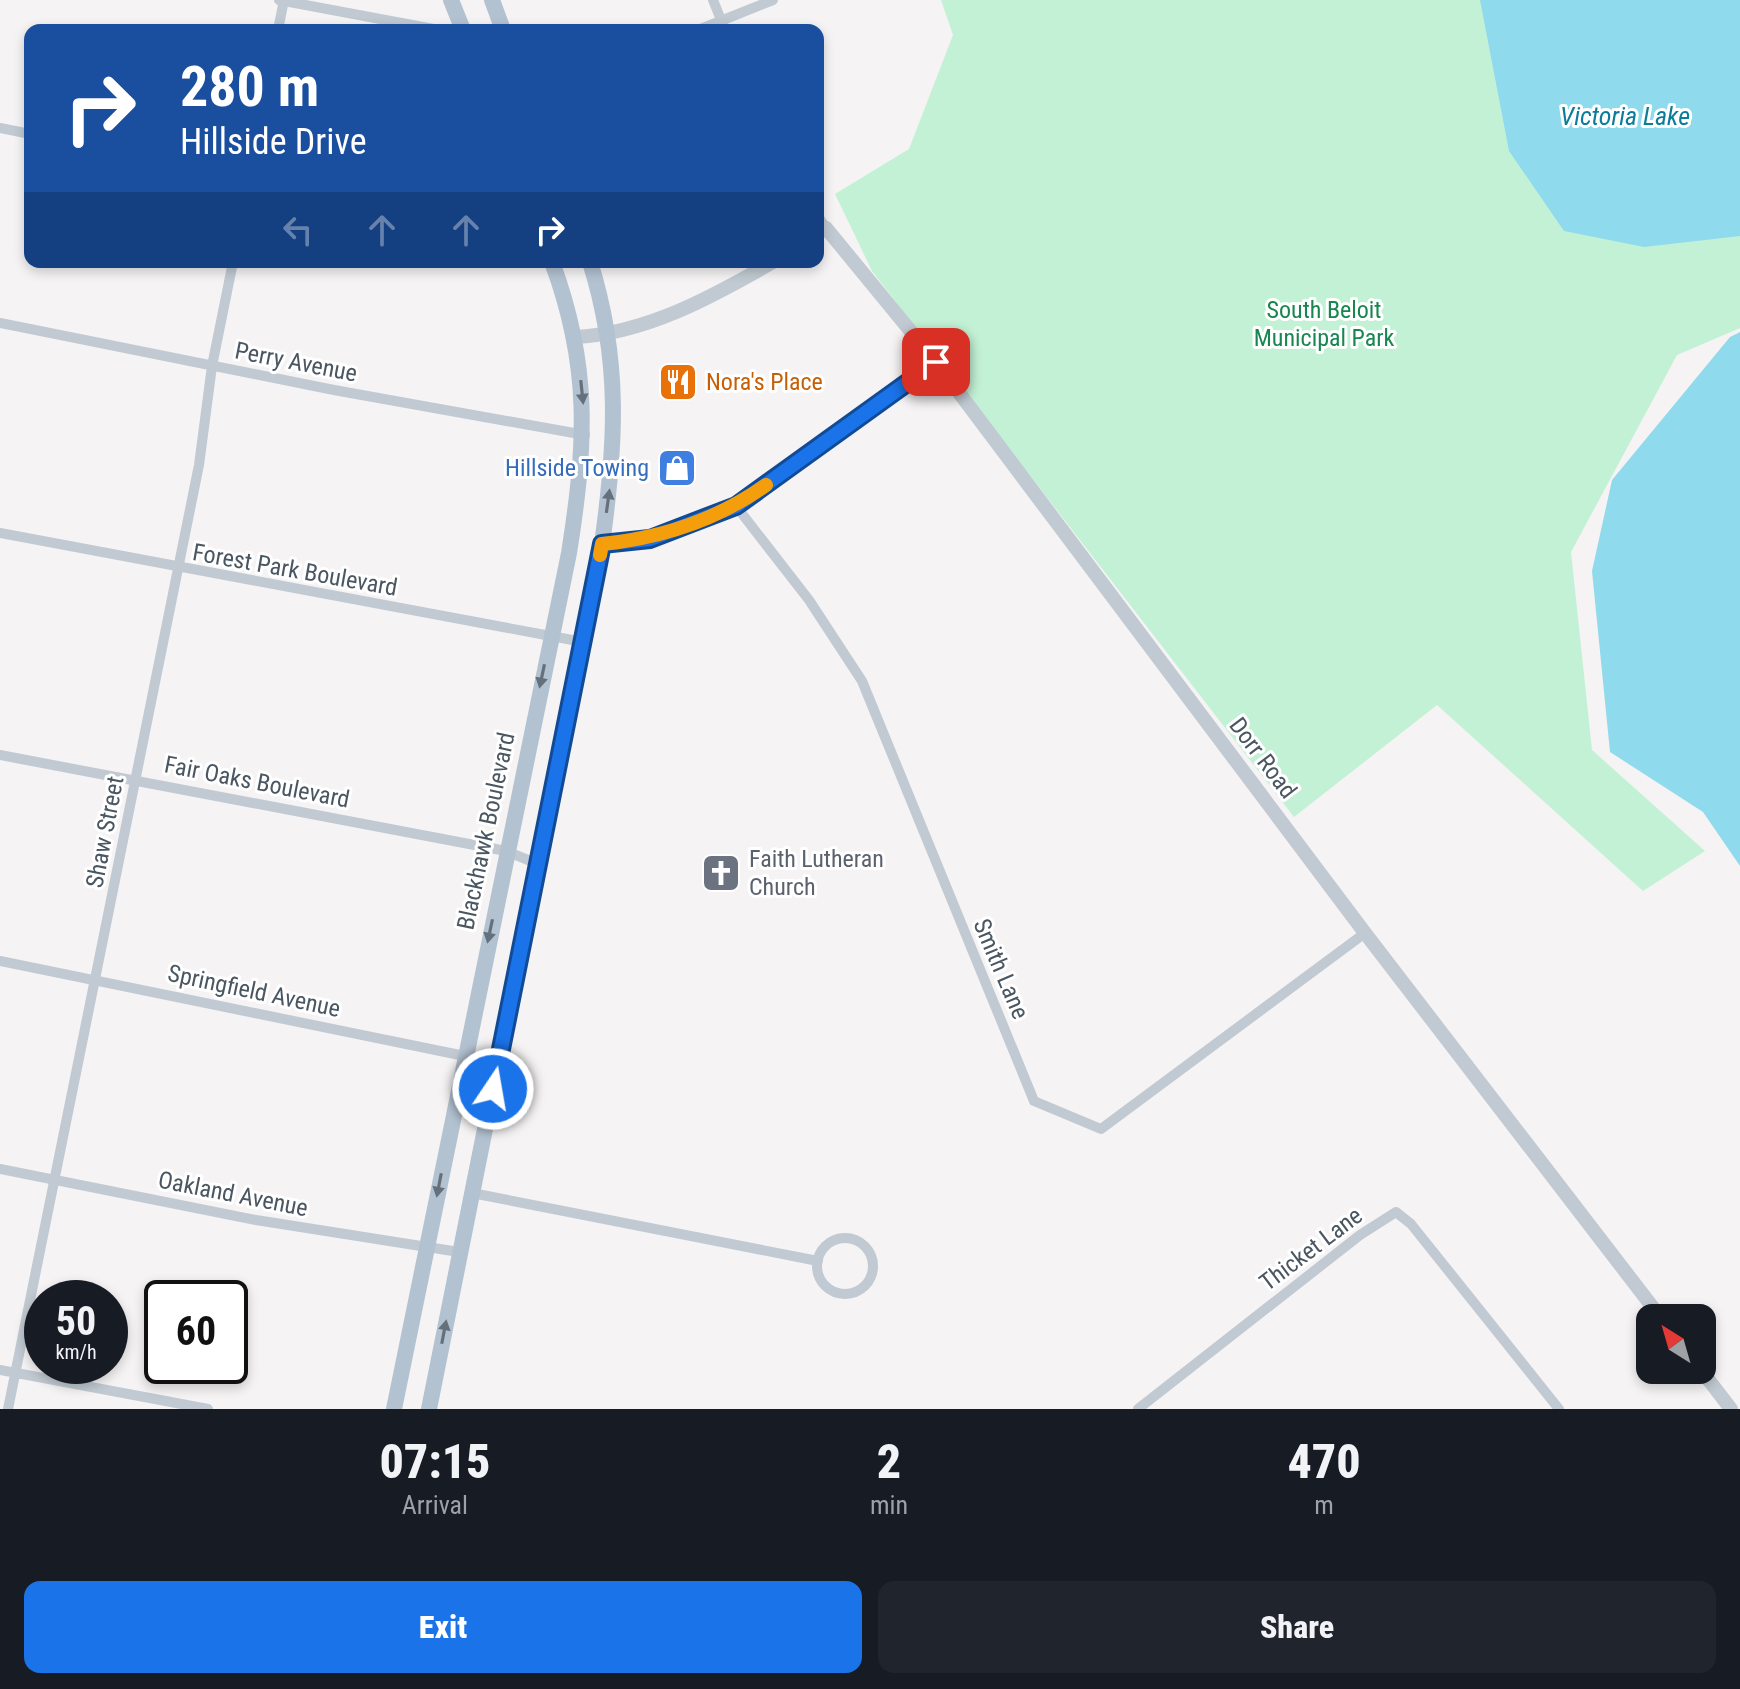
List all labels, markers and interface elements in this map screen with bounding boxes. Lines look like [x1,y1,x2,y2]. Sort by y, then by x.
text: 280 m [180,54,319,120]
icon: right [48,56,152,160]
water label: Victoria Lake [1560,101,1690,131]
text: Hillside Drive [180,121,367,163]
icon: left [276,208,320,252]
icon: ahead [360,208,404,252]
icon: ahead [444,208,488,252]
icon: right [528,208,572,252]
park label: South Beloit Municipal Park [1254,296,1394,352]
pin [902,328,970,396]
street label: Perry Avenue [233,336,359,388]
icon: arrive [914,340,958,384]
restaurant icon: Nora's Place [657,361,699,403]
place label: Nora's Place [706,368,823,396]
one-way arrow [576,380,589,405]
shop icon: Hillside Towing [656,447,698,489]
place label: Hillside Towing [505,454,649,482]
one-way arrow [602,488,615,513]
street label: Forest Park Boulevard [190,538,400,602]
one-way arrow [535,664,548,689]
street label: Dorr Road [1224,712,1302,804]
street label: Blackhawk Boulevard [451,730,521,932]
street label: Fair Oaks Boulevard [162,750,352,814]
street label: Shaw Street [80,774,130,890]
place label: Faith Lutheran Church [749,845,884,901]
church icon: Faith Lutheran Church [700,852,742,894]
street label: Smith Lane [967,915,1035,1023]
one-way arrow [483,918,495,943]
street label: Springfield Avenue [165,959,343,1023]
position arrow [451,1047,535,1131]
street label: Oakland Avenue [156,1166,310,1222]
one-way arrow [432,1173,444,1198]
street label: Thicket Lane [1254,1201,1368,1297]
speed limit sign: 60 [144,1280,248,1384]
text: 50 [56,1298,96,1345]
north arrow [1636,1304,1716,1384]
map controls [1636,1304,1716,1384]
one-way arrow [438,1320,450,1345]
text: km/h [55,1340,97,1364]
text: 07:15 [379,1433,491,1490]
text: 2 [877,1433,901,1490]
text: 470 [1287,1433,1361,1490]
text: Arrival [402,1490,468,1520]
text: min [870,1490,908,1520]
text: m [1314,1490,1334,1520]
button: Exit [24,1581,862,1673]
button: Share [878,1581,1716,1673]

